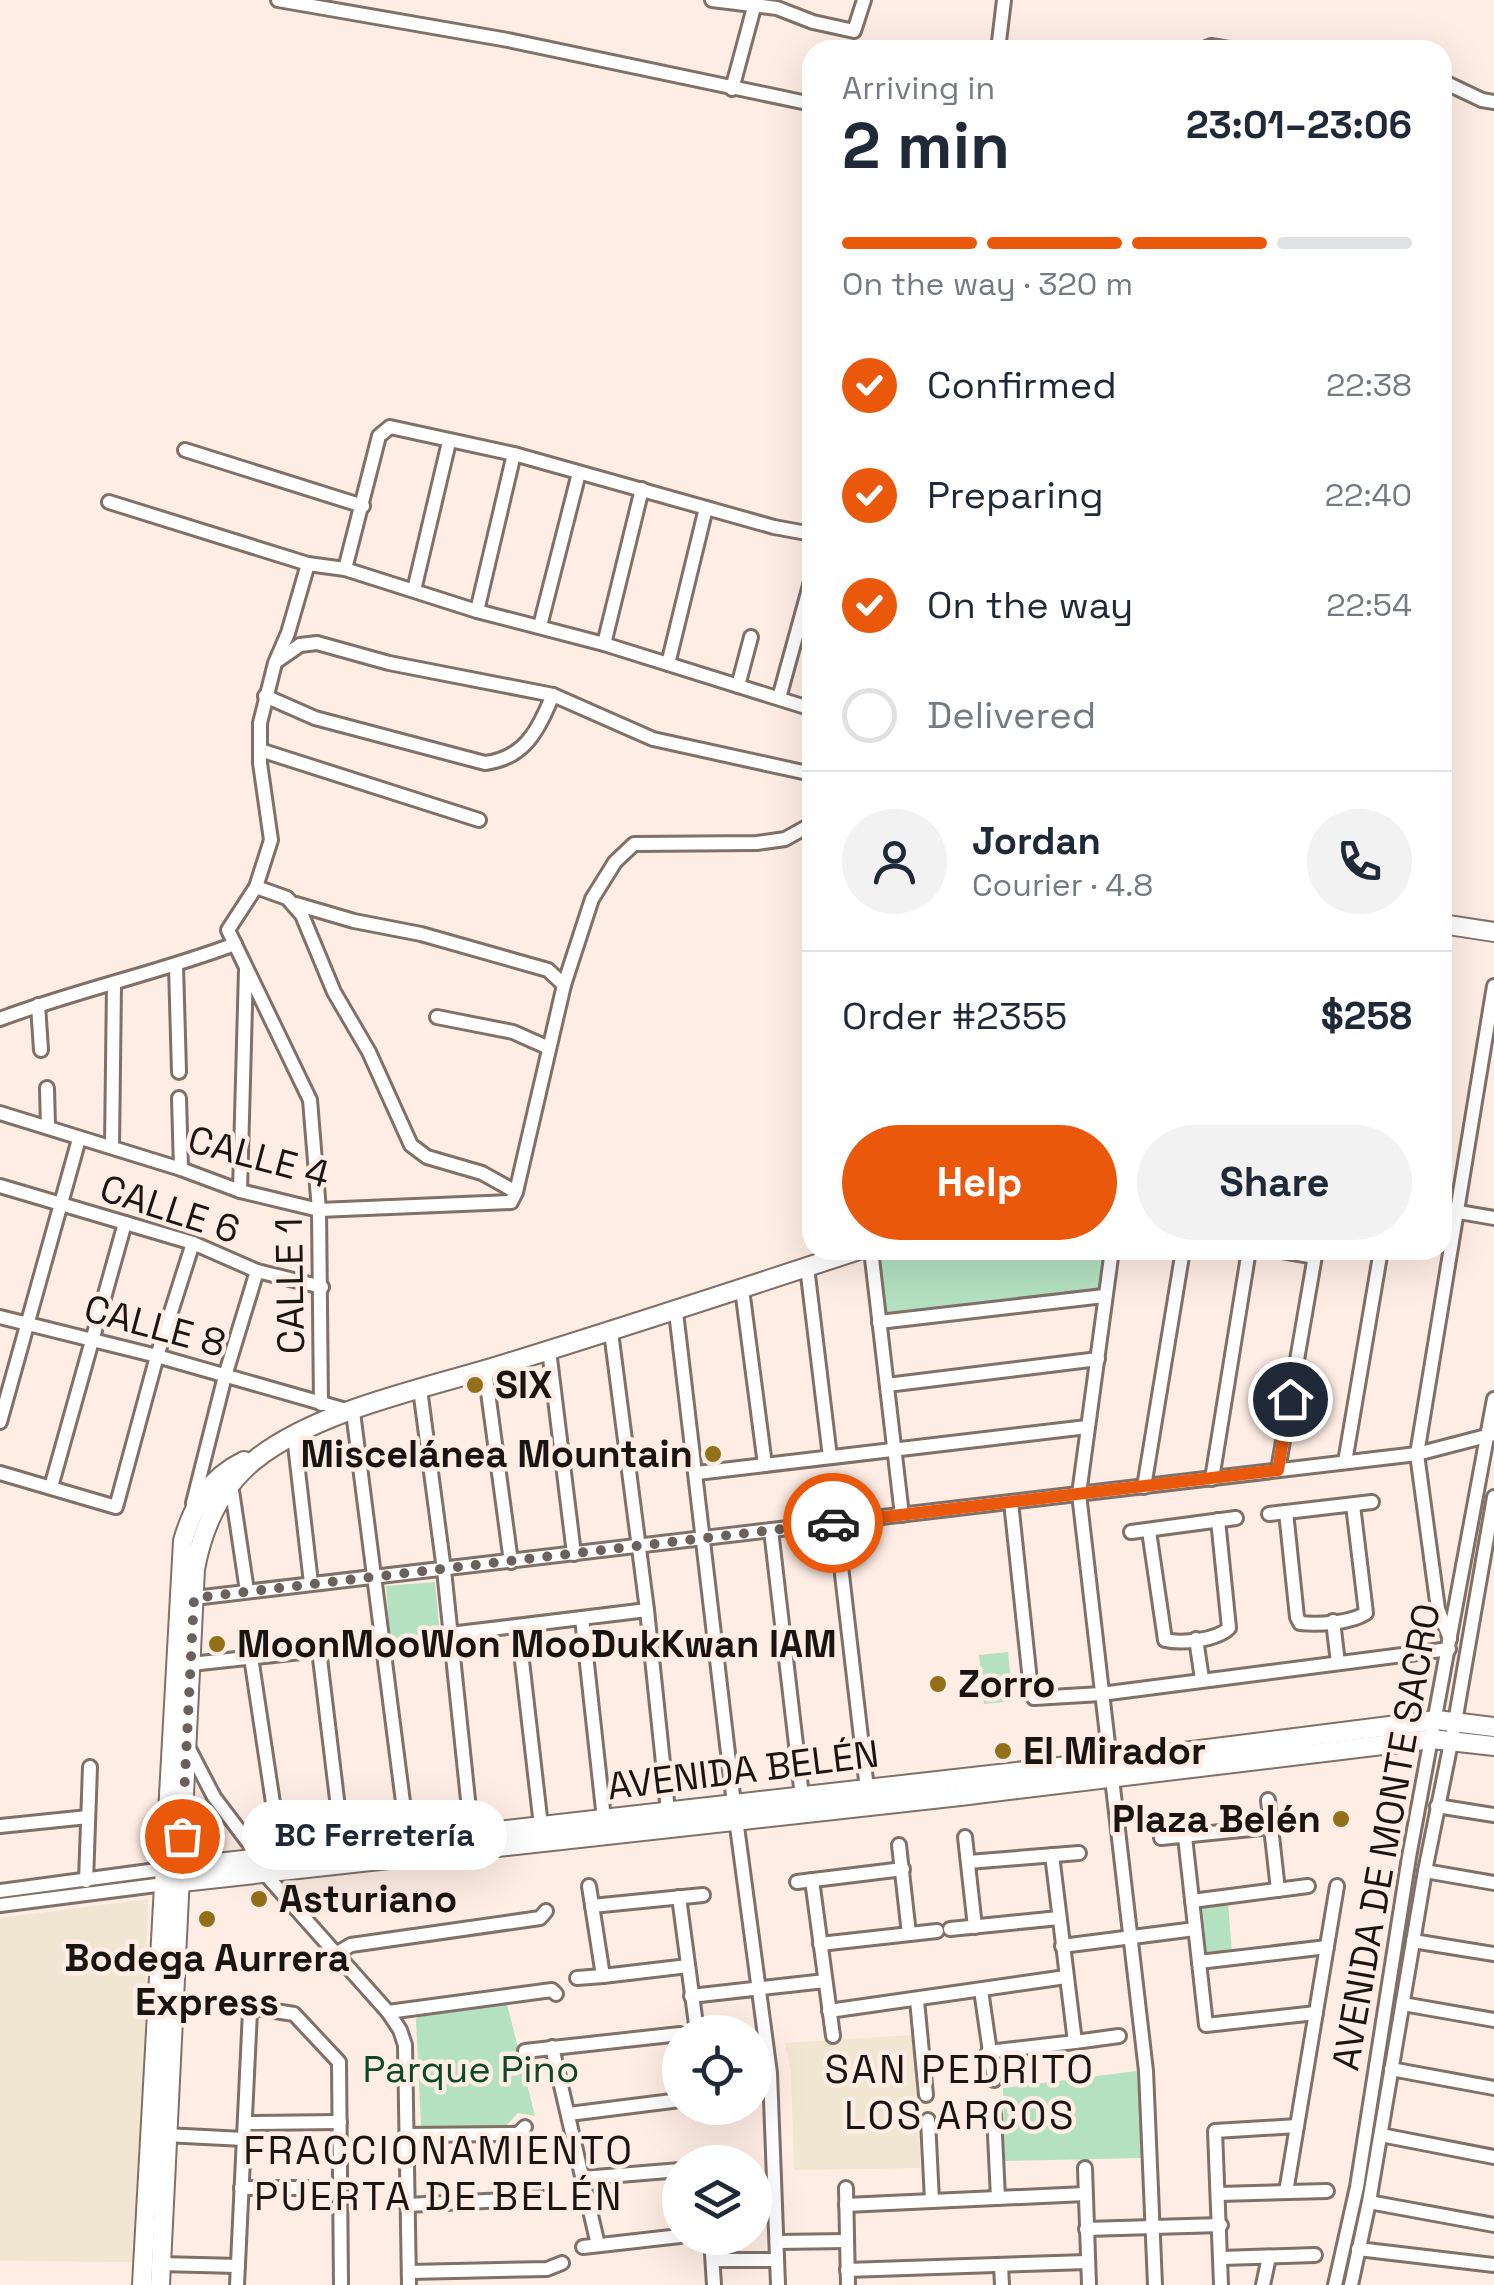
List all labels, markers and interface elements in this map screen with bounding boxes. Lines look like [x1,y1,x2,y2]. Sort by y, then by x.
text: Arriving in [842,68,995,108]
text: 23:01–23:06 [1186,101,1412,149]
text: 2 min [842,104,1010,187]
text: On the way · 320 m [842,264,1133,304]
icon: check [842,358,897,413]
text: Confirmed [927,361,1117,409]
text: 22:38 [1326,365,1412,405]
icon: check [842,468,897,523]
text: Preparing [927,471,1104,519]
text: 22:40 [1325,475,1412,515]
icon: check [842,578,897,633]
text: On the way [927,581,1133,629]
text: 22:54 [1326,585,1412,625]
text: Delivered [927,691,1096,739]
button: person [842,809,947,914]
button: phone [1307,809,1412,914]
text: Jordan [972,817,1101,865]
text: Courier · 4.8 [972,865,1153,905]
text: Order #2355 [842,992,1067,1040]
text: $258 [1321,992,1412,1040]
street label: CALLE 4 [183,1115,335,1199]
button: Help [842,1125,1117,1240]
button: Share [1137,1125,1412,1240]
street label: CALLE 6 [94,1164,246,1254]
street label: CALLE 1 [265,1217,315,1355]
street label: CALLE 8 [79,1284,231,1368]
pin [1248,1357,1333,1442]
place label: SIX [495,1361,553,1409]
icon: home [1263,1372,1318,1427]
marker: SIX [464,1374,486,1396]
place label: Miscelánea Mountain [300,1430,693,1478]
marker: Miscelánea Mountain [702,1443,724,1465]
courier [783,1473,883,1573]
icon: car [806,1496,861,1551]
street label: AVENIDA DE MONTE SACRO [1321,1600,1451,2074]
place label: MoonMooWon MooDukKwan IAM [237,1620,837,1668]
marker: MoonMooWon MooDukKwan IAM [206,1633,228,1655]
place label: Zorro [958,1660,1056,1708]
marker: Zorro [927,1673,949,1695]
place label: El Mirador [1023,1727,1206,1775]
street label: AVENIDA BELÉN [604,1730,882,1810]
marker: El Mirador [992,1740,1014,1762]
pin [140,1794,225,1879]
place label: Plaza Belén [1112,1795,1321,1843]
callout: BC Ferretería [242,1801,507,1871]
marker: Plaza Belén [1330,1808,1352,1830]
icon: bag [155,1809,210,1864]
text: BC Ferretería [274,1815,475,1855]
place label: Asturiano [279,1875,457,1923]
marker: Asturiano [248,1888,270,1910]
marker: Bodega Aurrera Express [196,1908,218,1930]
place label: Bodega Aurrera Express [64,1934,350,2026]
map controls [662,2015,772,2255]
button: locate [662,2015,772,2125]
district label: SAN PEDRITO LOS ARCOS [824,2044,1096,2141]
park label: Parque Pino [363,2045,579,2093]
district label: FRACCIONAMIENTO PUERTA DE BELÉN [243,2125,635,2222]
button: layers [662,2145,772,2255]

